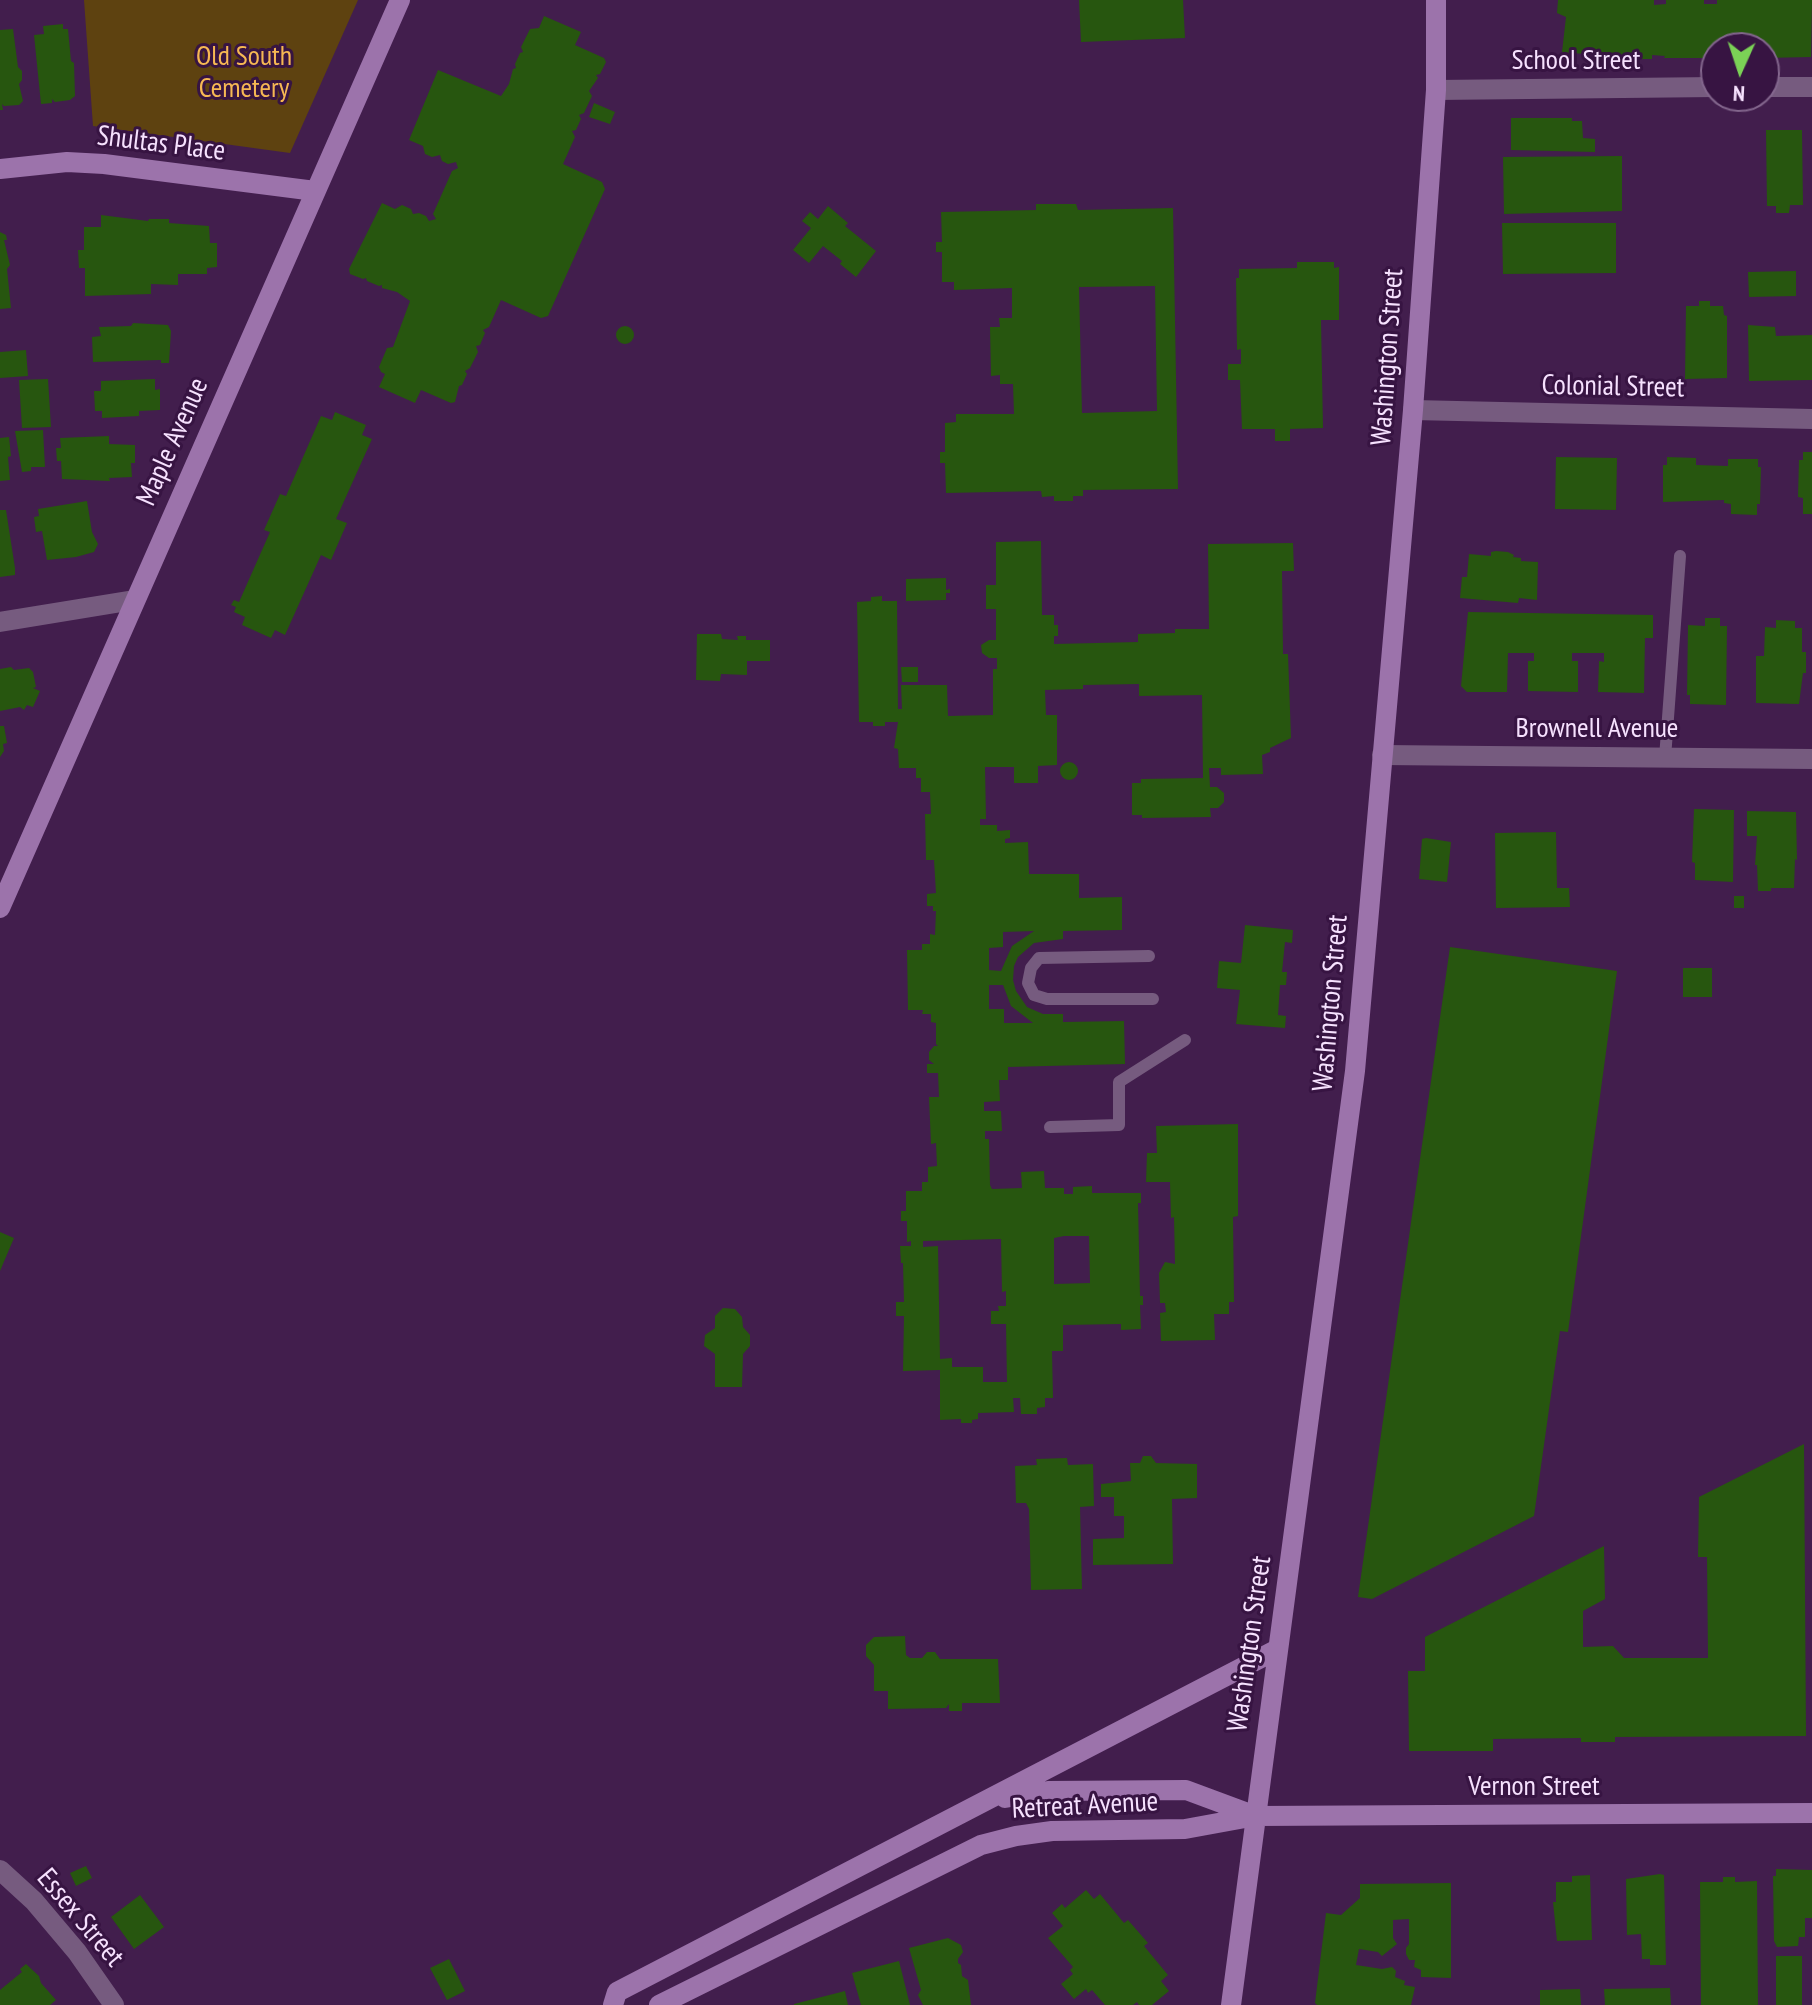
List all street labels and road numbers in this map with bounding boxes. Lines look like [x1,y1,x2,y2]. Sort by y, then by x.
street label: School Street [1512,44,1640,78]
street label: Shultas Place [95,119,227,169]
street label: Washington Street [1365,268,1411,446]
street label: Colonial Street [1541,369,1685,405]
street label: Maple Avenue [130,373,216,511]
street label: Brownell Avenue [1516,712,1678,746]
street label: Washington Street [1307,913,1355,1093]
street label: Washington Street [1221,1554,1279,1734]
street label: Vernon Street [1468,1770,1600,1804]
street label: Retreat Avenue [1011,1785,1159,1827]
street label: Essex Street [29,1862,131,1974]

